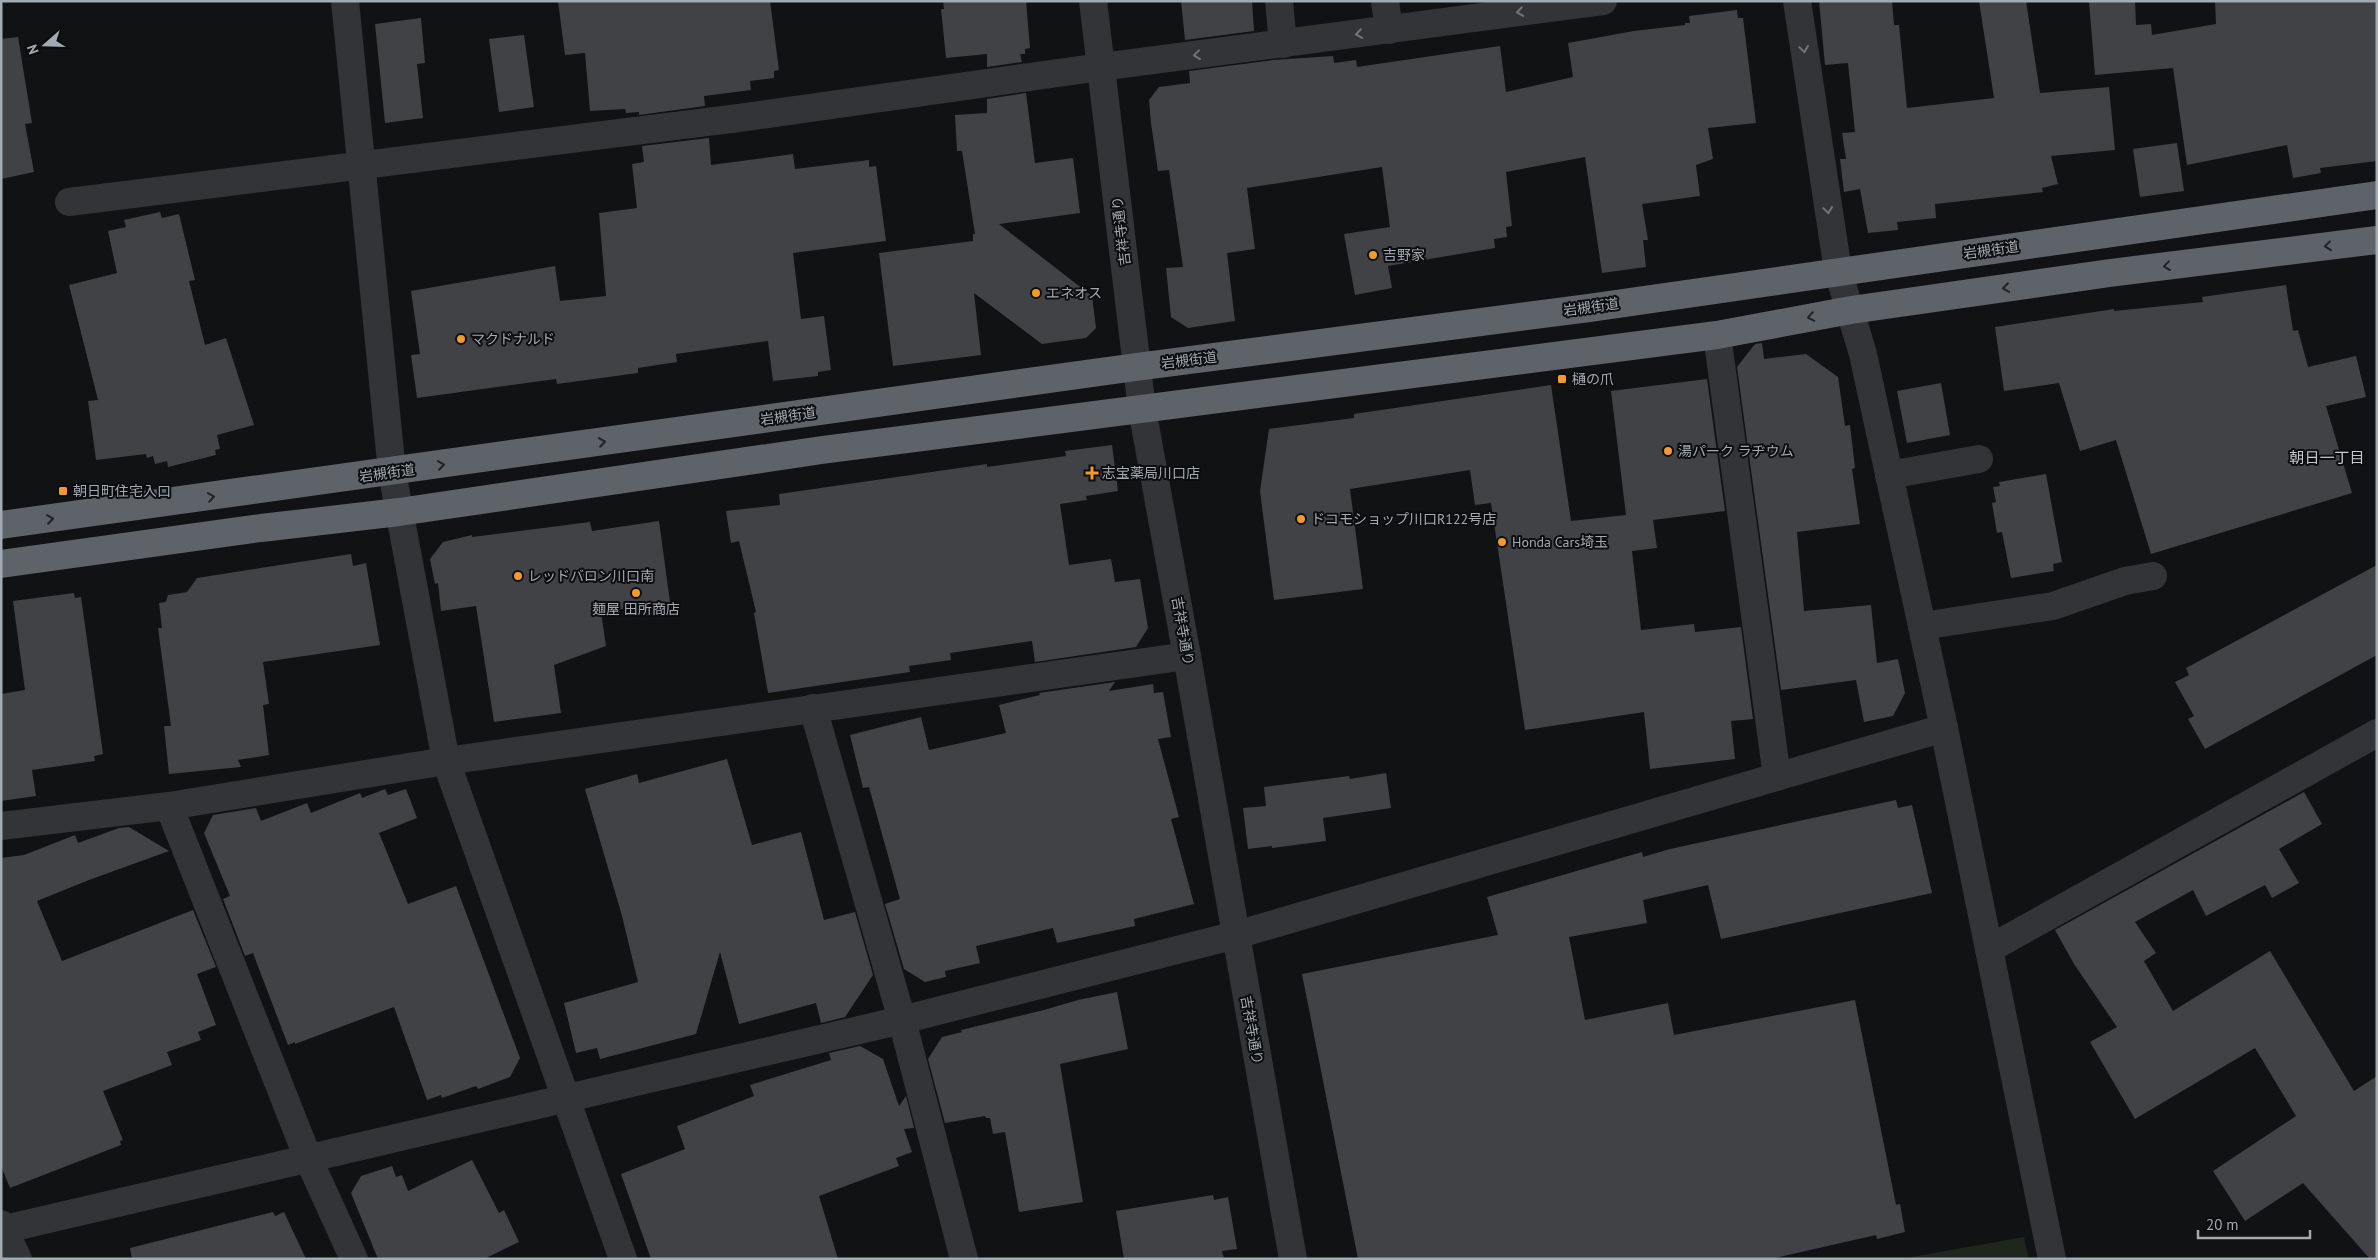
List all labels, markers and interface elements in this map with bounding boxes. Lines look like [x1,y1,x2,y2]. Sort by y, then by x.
one-way arrow [1515,7,1524,17]
north arrow [20,20,70,70]
one-way arrow [1354,28,1362,39]
text: N [23,42,43,57]
one-way arrow [1798,46,1809,54]
one-way arrow [1193,49,1201,60]
street label: 吉祥寺通り [1108,195,1134,267]
one-way arrow [1822,206,1832,215]
street label: 岩槻街道 [1962,237,2020,263]
one-way arrow [2324,240,2332,251]
place label: 吉野家 [1383,246,1425,264]
marker: 吉野家 [1367,249,1379,261]
one-way arrow [2163,260,2171,271]
one-way arrow [2002,282,2010,292]
place label: エネオス [1046,284,1102,302]
marker: エネオス [1030,287,1042,299]
street label: 岩槻街道 [1562,294,1620,320]
one-way arrow [1806,312,1815,322]
place label: マクドナルド [471,330,555,348]
marker: マクドナルド [455,333,467,345]
street label: 岩槻街道 [1160,348,1218,372]
place label: 樋の爪 [1572,370,1614,388]
marker: 樋の爪 [1556,373,1568,385]
street label: 岩槻街道 [759,403,817,429]
one-way arrow [597,438,606,448]
place label: 湯パーク ラヂウム [1678,442,1794,460]
marker: 湯パーク ラヂウム [1662,445,1674,457]
district label: 朝日一丁目 [2289,448,2365,467]
street label: 岩槻街道 [358,460,416,486]
one-way arrow [437,460,445,471]
place label: 志宝薬局川口店 [1102,464,1200,482]
marker: 志宝薬局川口店 [1086,467,1098,479]
place label: 朝日町住宅入口 [73,482,171,500]
marker: 朝日町住宅入口 [57,485,69,497]
one-way arrow [207,492,215,503]
place label: ドコモショップ川口R122号店 [1311,510,1496,528]
marker: ドコモショップ川口R122号店 [1295,513,1307,525]
one-way arrow [46,514,54,525]
place label: Honda Cars埼玉 [1512,533,1608,551]
marker: Honda Cars埼玉 [1496,536,1508,548]
place label: レッドバロン川口南 [528,567,654,585]
marker: レッドバロン川口南 [512,570,524,582]
marker: 麺屋 田所商店 [630,587,642,599]
street label: 吉祥寺通り [1168,595,1198,667]
place label: 麺屋 田所商店 [592,600,680,618]
street label: 吉祥寺通り [1237,994,1267,1066]
scale bar [2198,1208,2310,1240]
text: 20 m [2206,1215,2239,1234]

